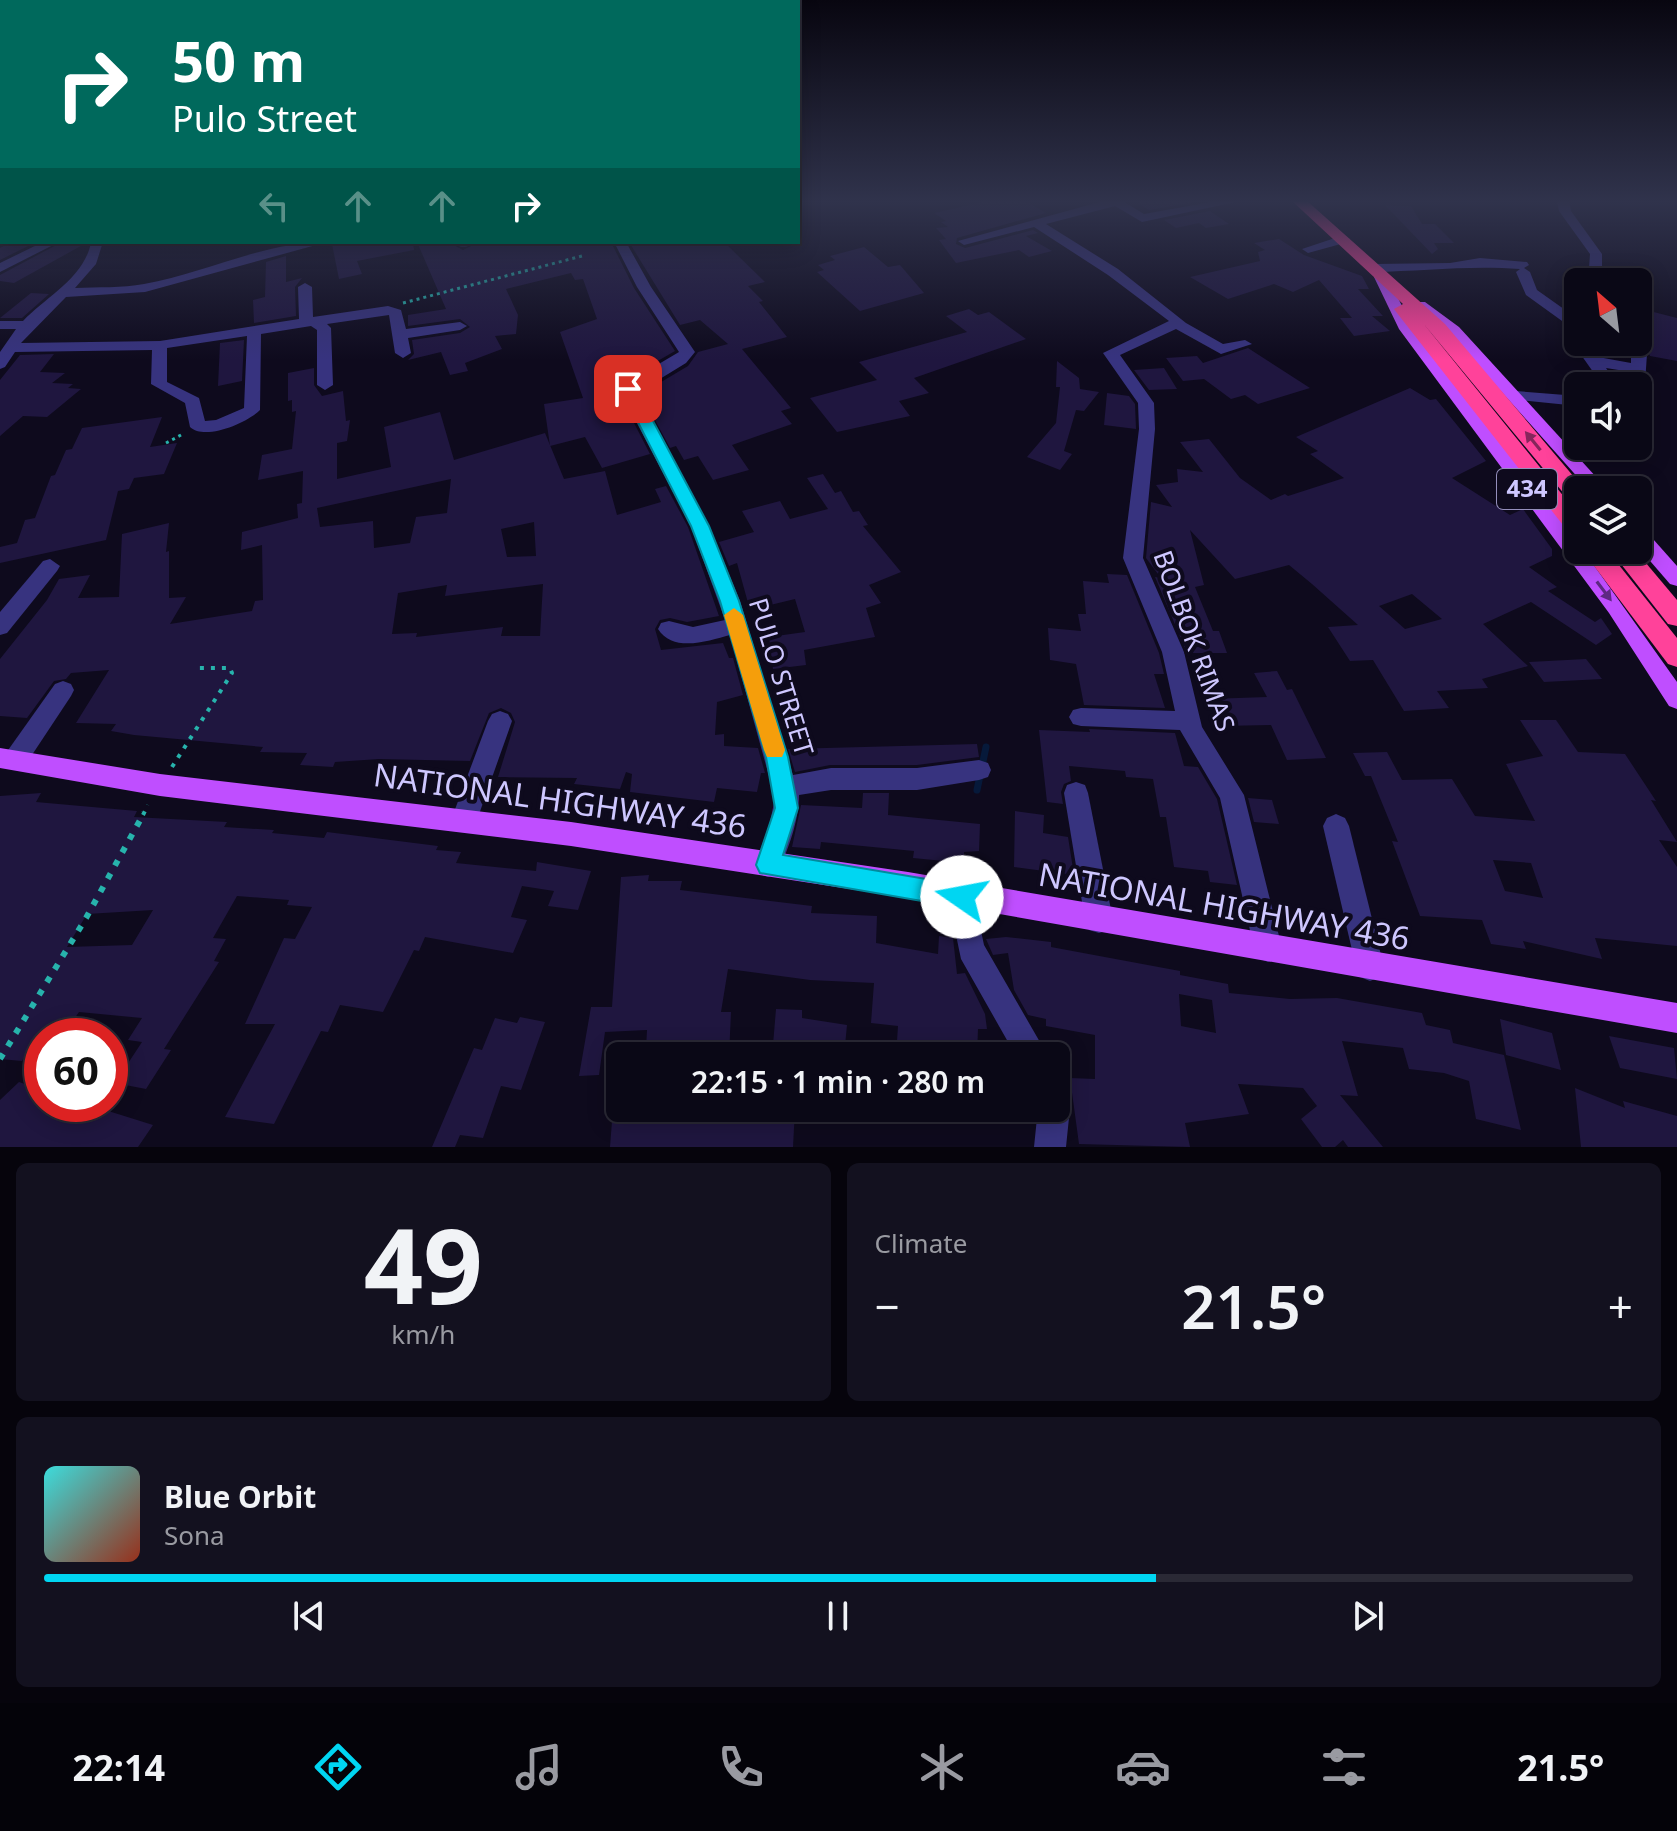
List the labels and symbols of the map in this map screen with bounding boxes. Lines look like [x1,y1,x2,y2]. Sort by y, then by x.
north arrow [1564,268,1652,356]
pin [594,355,662,423]
one-way arrow [1525,431,1542,451]
road number: 434 [1497,469,1557,509]
street label: BOLBOK RIMAS [1145,545,1244,736]
one-way arrow [1595,580,1611,601]
street label: PULO STREET [741,593,823,761]
street label: NATIONAL HIGHWAY 436 [371,752,749,847]
street label: NATIONAL HIGHWAY 436 [1035,852,1413,959]
position arrow [920,855,1004,939]
speed limit sign: 60 [24,1018,128,1122]

